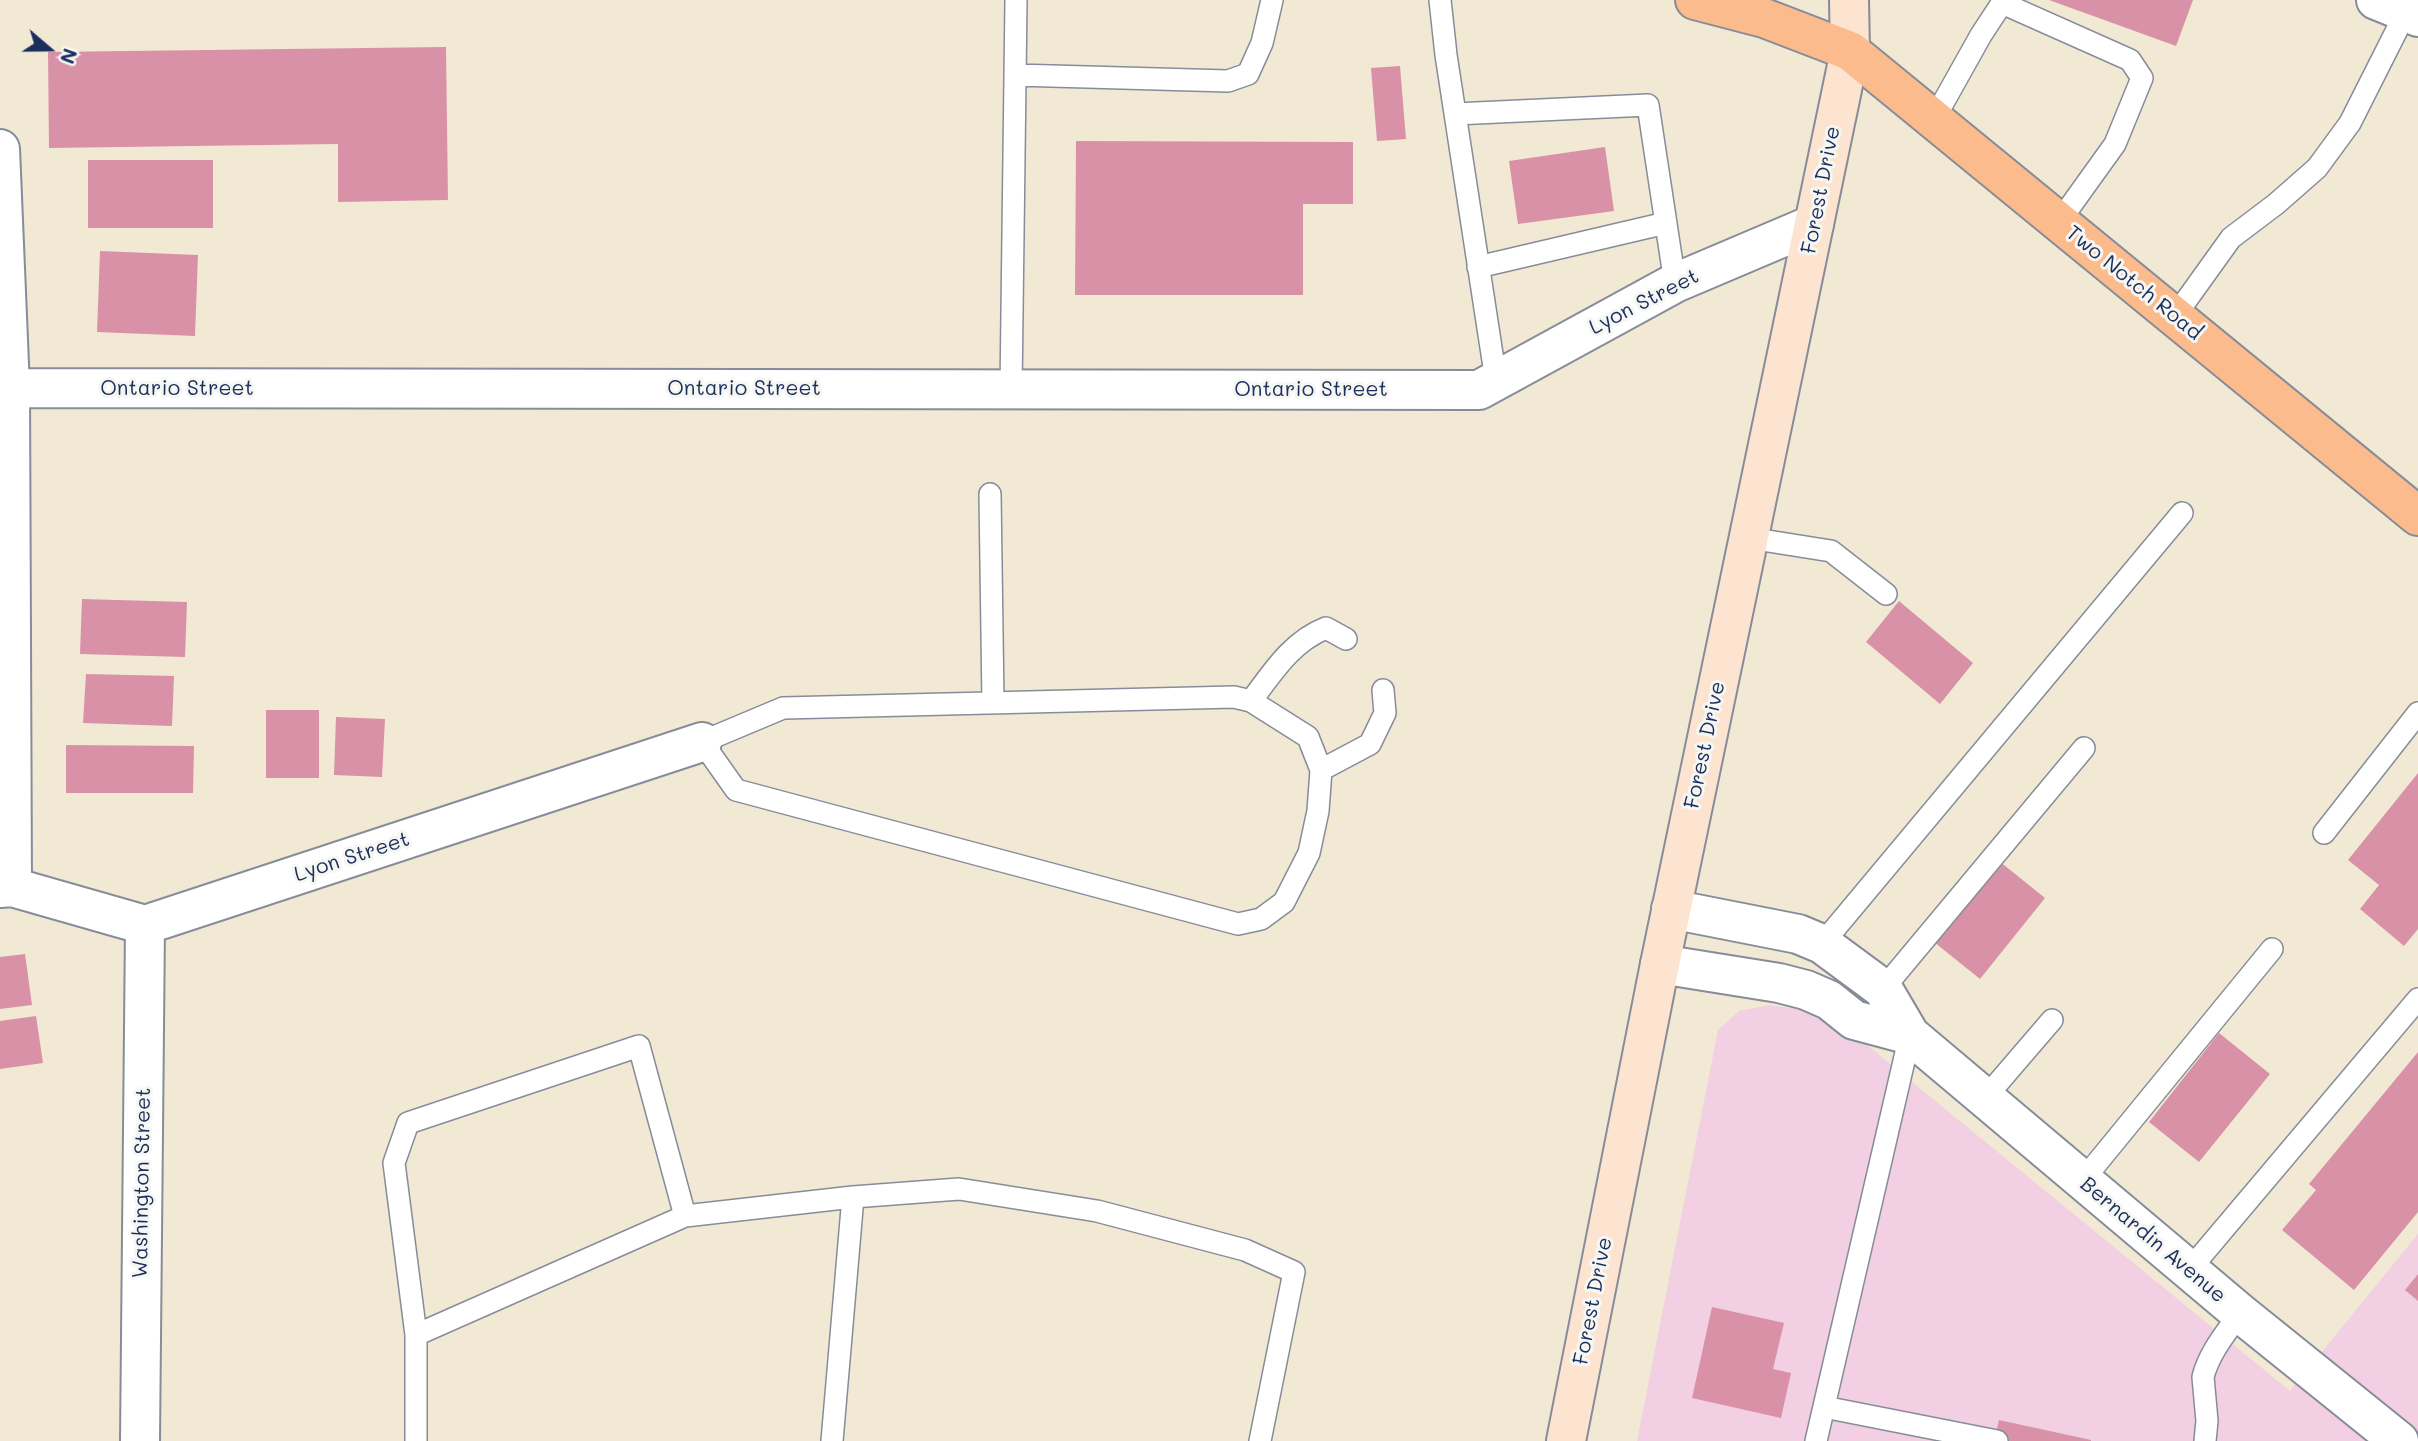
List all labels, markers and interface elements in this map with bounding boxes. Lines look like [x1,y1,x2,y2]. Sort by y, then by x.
north arrow [14,14,84,84]
text: N [55,45,83,67]
street label: Forest Drive [1796,124,1846,256]
street label: Two Notch Road [2061,220,2207,346]
street label: Lyon Street [1585,264,1703,340]
street label: Ontario Street [100,376,254,402]
street label: Ontario Street [667,376,821,402]
street label: Ontario Street [1234,377,1388,403]
street label: Forest Drive [1679,679,1731,811]
street label: Lyon Street [291,827,413,887]
street label: Washington Street [128,1087,156,1279]
street label: Bernardin Avenue [2075,1172,2231,1308]
street label: Forest Drive [1568,1235,1618,1367]

